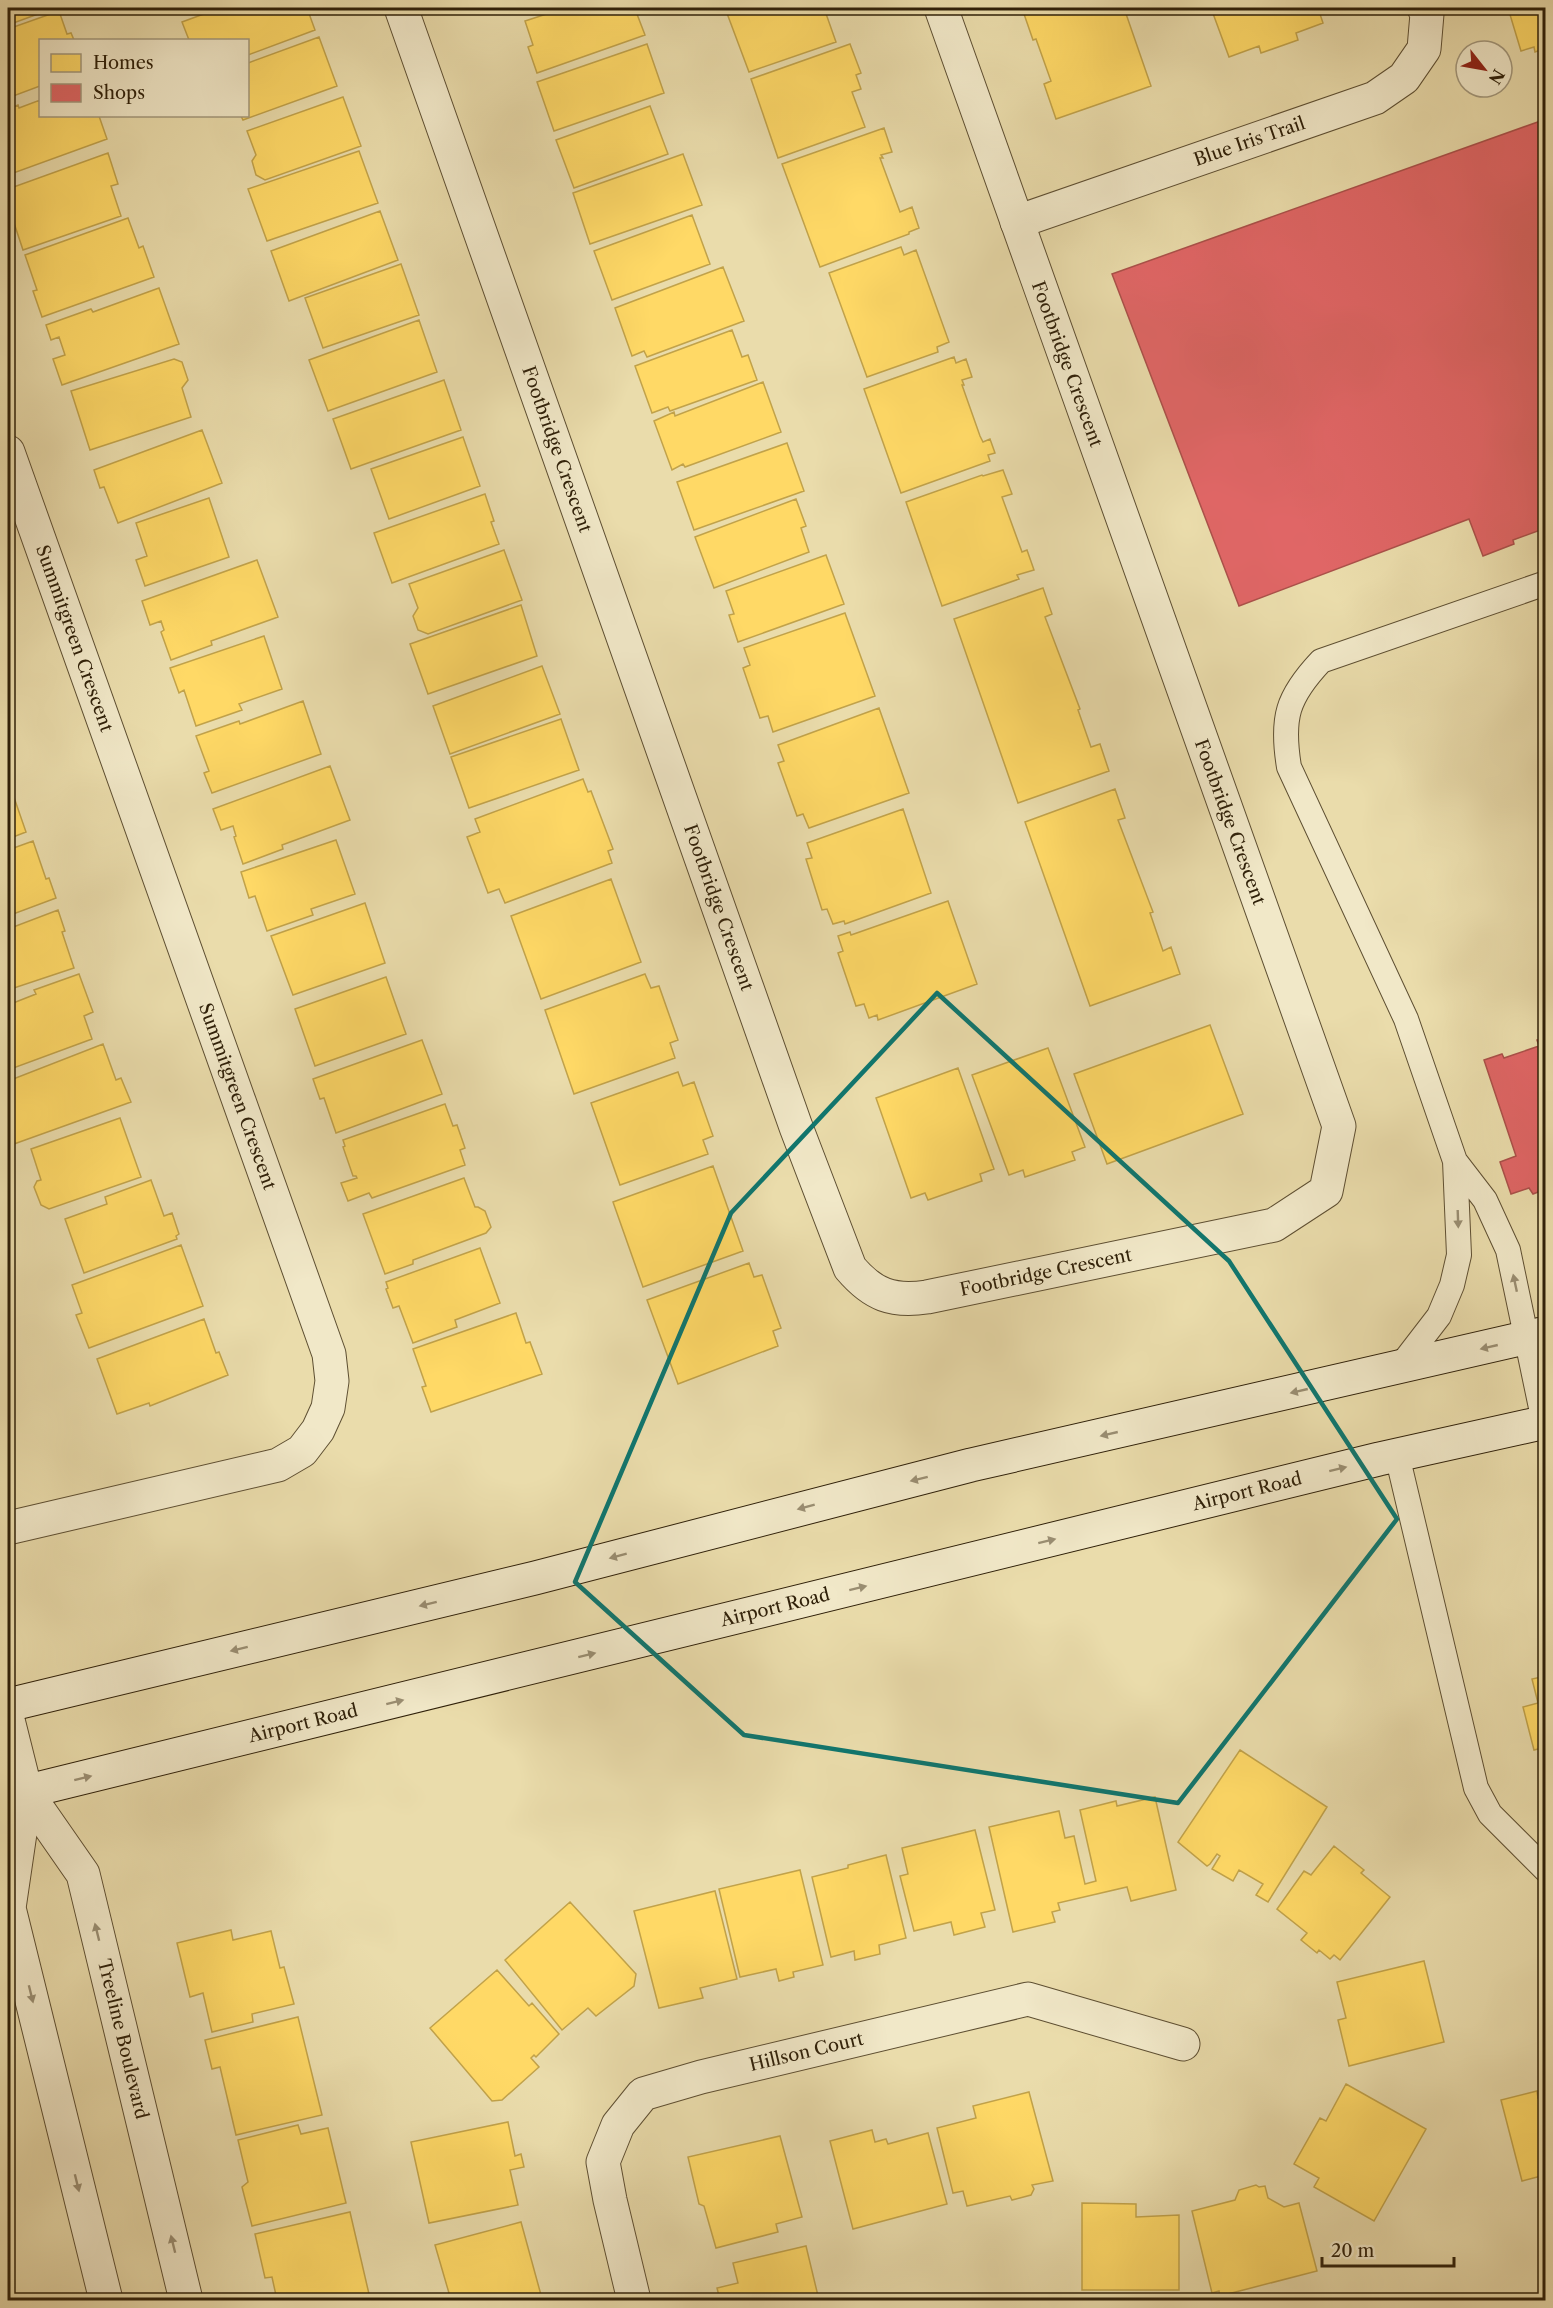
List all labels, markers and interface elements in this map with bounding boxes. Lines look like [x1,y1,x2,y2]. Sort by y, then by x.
legend [39,39,249,117]
north arrow [1454,39,1514,99]
text: Homes [93,52,154,74]
text: N [1485,66,1509,88]
text: Shops [93,82,145,104]
street label: Blue Iris Trail [1191,112,1308,171]
street label: Footbridge Crescent [1027,278,1107,451]
street label: Footbridge Crescent [517,363,596,536]
street label: Summitgreen Crescent [31,542,118,736]
street label: Footbridge Crescent [1190,736,1270,909]
street label: Footbridge Crescent [679,821,758,994]
street label: Summitgreen Crescent [194,1000,281,1193]
one-way arrow [1453,1210,1462,1229]
street label: Footbridge Crescent [958,1244,1134,1301]
one-way arrow [1510,1273,1519,1292]
one-way arrow [1479,1343,1498,1352]
one-way arrow [1289,1387,1308,1396]
one-way arrow [1099,1430,1118,1440]
one-way arrow [1329,1464,1347,1474]
street label: Airport Road [1189,1467,1304,1516]
one-way arrow [909,1474,928,1484]
one-way arrow [797,1503,816,1513]
one-way arrow [1038,1536,1056,1546]
one-way arrow [609,1552,627,1562]
one-way arrow [848,1582,867,1592]
street label: Airport Road [717,1583,832,1632]
one-way arrow [419,1599,438,1609]
one-way arrow [230,1645,248,1655]
one-way arrow [578,1649,596,1659]
one-way arrow [385,1696,404,1706]
street label: Airport Road [245,1699,360,1748]
one-way arrow [74,1773,92,1783]
one-way arrow [92,1922,102,1941]
street label: Treeline Boulevard [93,1957,153,2121]
one-way arrow [26,1985,36,2003]
street label: Hillson Court [747,2027,866,2076]
one-way arrow [73,2174,83,2192]
scale bar [1322,2230,1454,2268]
one-way arrow [167,2234,177,2253]
text: 20 m [1331,2240,1375,2262]

